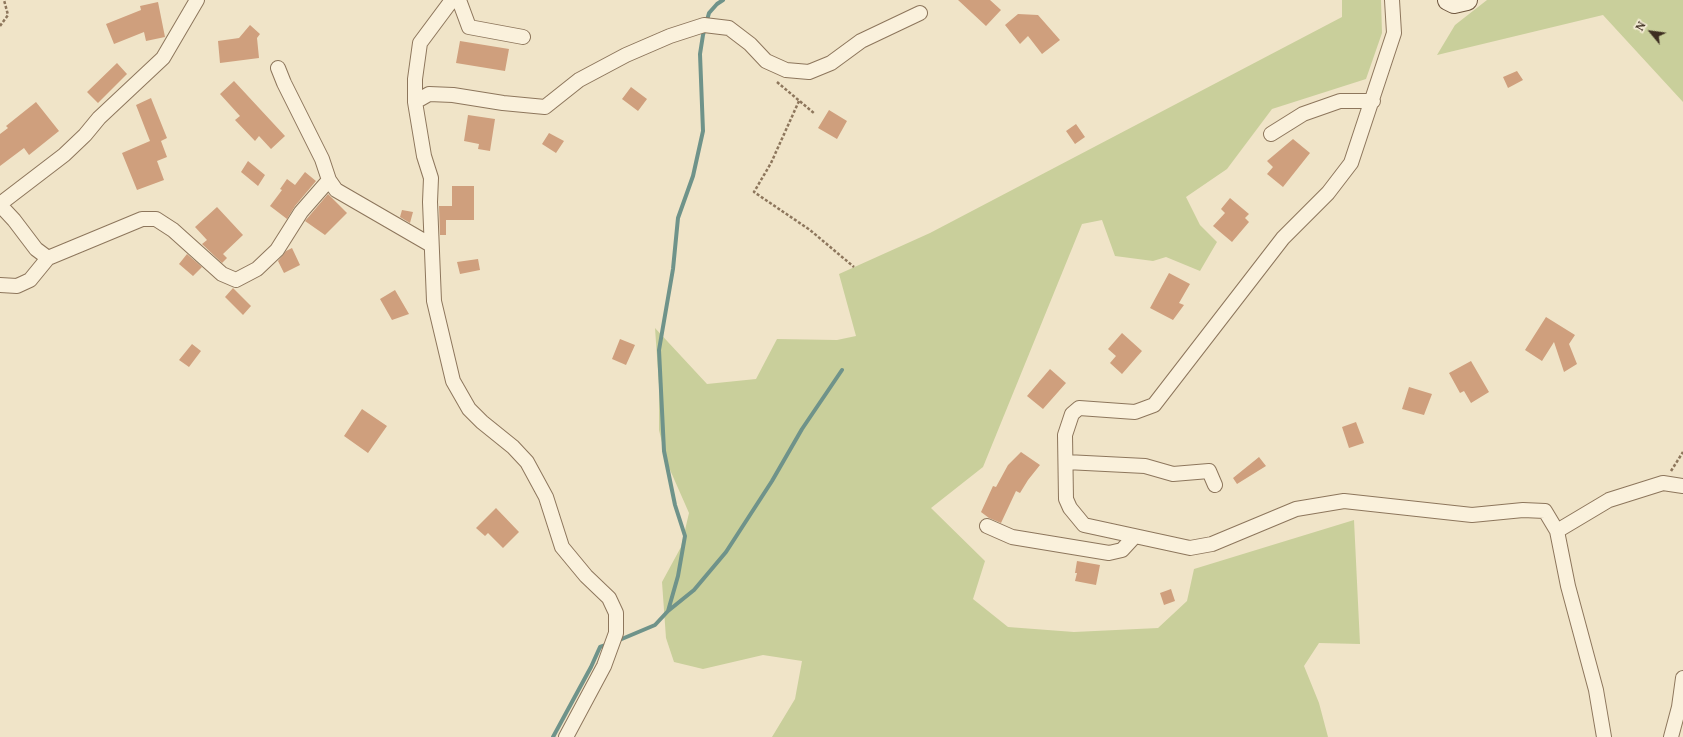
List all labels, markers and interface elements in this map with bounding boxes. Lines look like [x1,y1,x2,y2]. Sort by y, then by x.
north arrow [1631,12,1671,52]
text: N [1631,19,1649,33]

